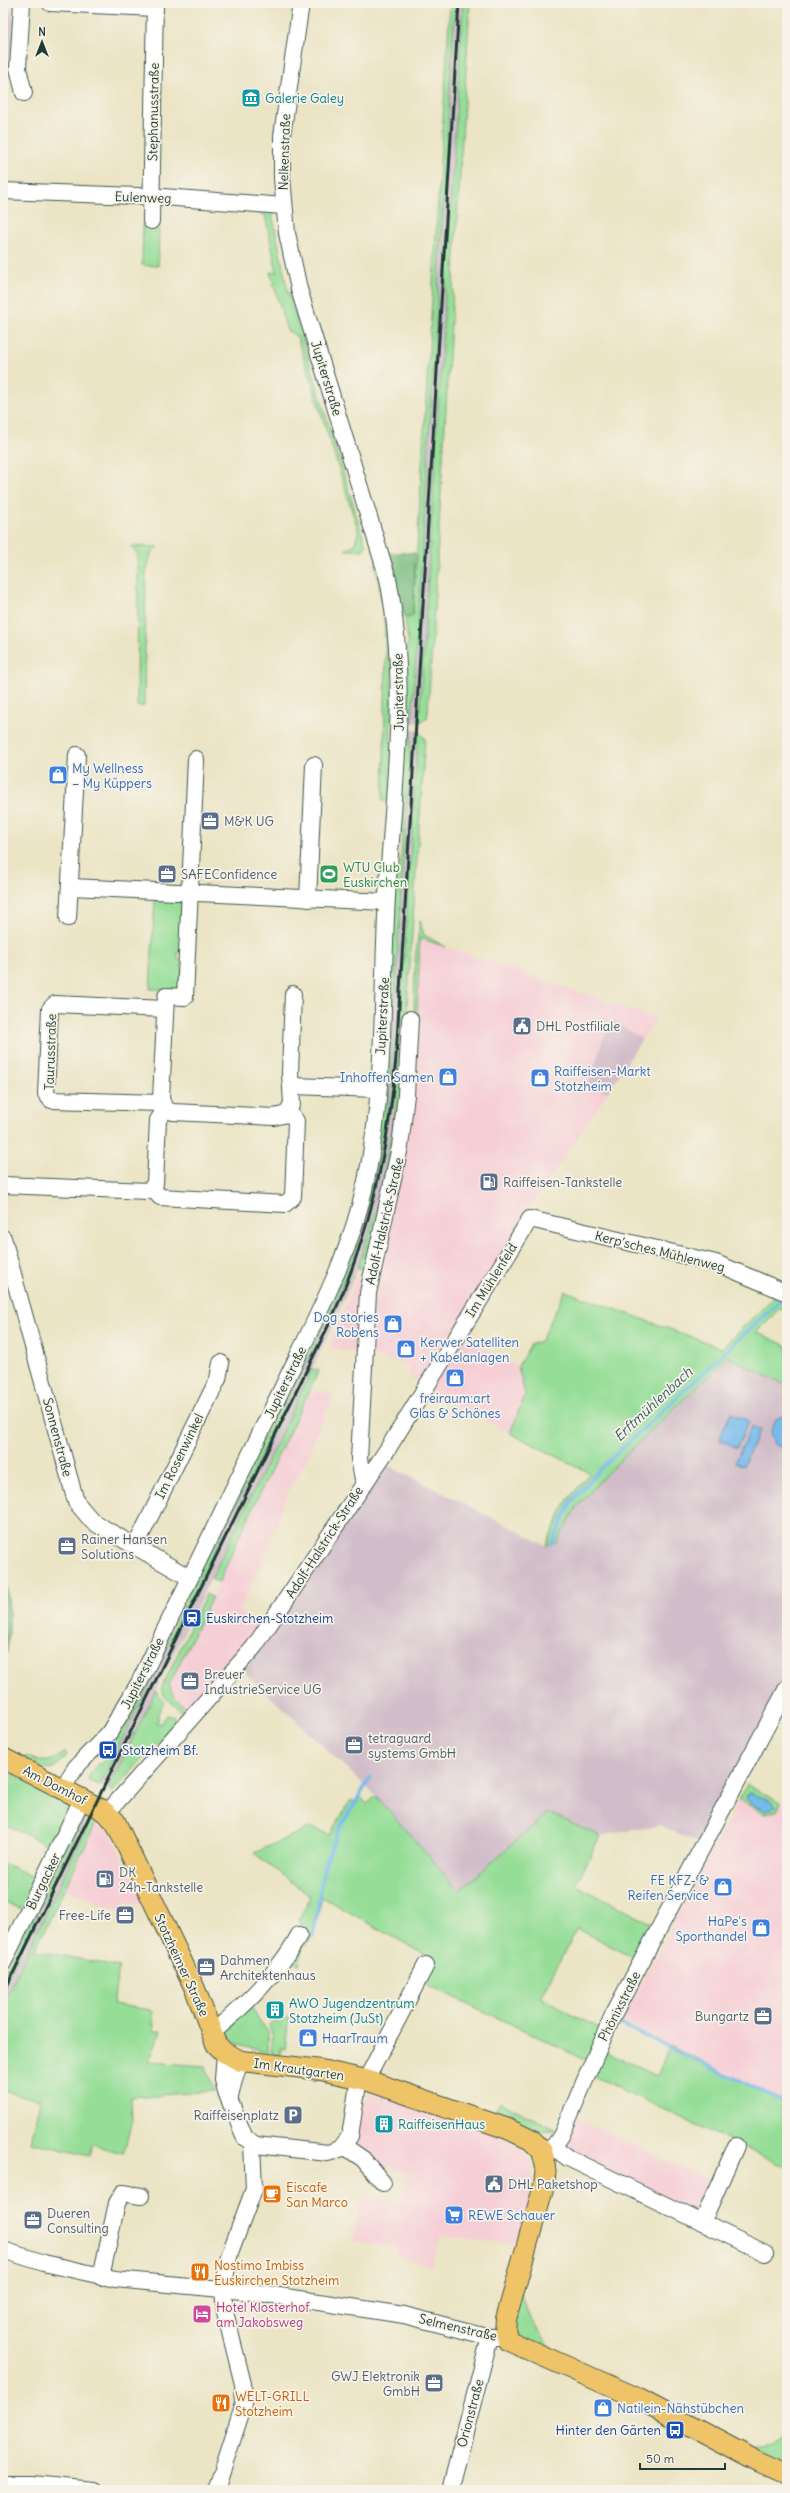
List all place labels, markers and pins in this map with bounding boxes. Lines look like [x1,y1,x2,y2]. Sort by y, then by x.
museum icon: Galerie Galey [240,87,262,109]
place label: Galerie Galey [265,90,344,107]
place label: My Wellness – My Küppers [72,760,152,792]
shop icon: My Wellness – My Küppers [47,764,69,786]
office icon: M&K UG [199,810,221,832]
place label: M&K UG [224,813,274,830]
place label: WTU Club Euskirchen [343,859,408,891]
office icon: SAFEConfidence [156,863,178,885]
sports icon: WTU Club Euskirchen [318,863,340,885]
place label: SAFEConfidence [181,866,277,883]
public building icon: DHL Postfiliale [511,1015,533,1037]
place label: DHL Postfiliale [536,1018,620,1035]
place label: Raiffeisen-Markt Stotzheim [554,1063,651,1095]
shop icon: Inhoffen Samen [437,1066,459,1088]
shop icon: Raiffeisen-Markt Stotzheim [529,1067,551,1089]
place label: Inhoffen Samen [340,1069,434,1086]
fuel station icon: Raiffeisen-Tankstelle [478,1171,500,1193]
place label: Raiffeisen-Tankstelle [503,1174,622,1191]
place label: Dog stories Robens [313,1309,379,1341]
shop icon: Dog stories Robens [382,1313,404,1335]
place label: Kerwer Satelliten + Kabelanlagen [420,1334,520,1366]
shop icon: Kerwer Satelliten + Kabelanlagen [395,1338,417,1360]
shop icon: freiraum:art Glas & Schönes [444,1367,466,1389]
place label: freiraum:art Glas & Schönes [410,1390,501,1422]
place label: Rainer Hansen Solutions [81,1531,168,1563]
office icon: Rainer Hansen Solutions [56,1535,78,1557]
station icon: Euskirchen-Stotzheim [181,1607,203,1629]
place label: Euskirchen-Stotzheim [206,1610,333,1627]
place label: Breuer IndustrieService UG [204,1666,321,1698]
office icon: Breuer IndustrieService UG [179,1670,201,1692]
place label: tetraguard systems GmbH [368,1730,456,1762]
office icon: tetraguard systems GmbH [343,1734,365,1756]
bus stop icon: Stotzheim Bf. [97,1739,119,1761]
place label: Stotzheim Bf. [122,1742,198,1759]
place label: DK 24h-Tankstelle [119,1864,203,1896]
fuel station icon: DK 24h-Tankstelle [94,1868,116,1890]
place label: FE KFZ- & Reifen Service [627,1872,709,1904]
shop icon: FE KFZ- & Reifen Service [712,1876,734,1898]
office icon: Free-Life [114,1904,136,1926]
place label: Free-Life [59,1907,111,1924]
place label: HaPe's Sporthandel [675,1913,747,1945]
shop icon: HaPe's Sporthandel [750,1917,772,1939]
place label: Dahmen Architektenhaus [220,1952,316,1984]
office icon: Dahmen Architektenhaus [195,1956,217,1978]
place label: AWO Jugendzentrum Stotzheim (JuSt) [289,1995,415,2027]
building icon: AWO Jugendzentrum Stotzheim (JuSt) [264,1999,286,2021]
office icon: Bungartz [752,2005,774,2027]
place label: Bungartz [695,2008,749,2025]
shop icon: HaarTraum [297,2027,319,2049]
place label: HaarTraum [322,2030,388,2047]
parking icon: Raiffeisenplatz [282,2104,304,2126]
place label: Raiffeisenplatz [194,2107,279,2124]
building icon: RaiffeisenHaus [373,2113,395,2135]
place label: RaiffeisenHaus [398,2116,485,2133]
public building icon: DHL Paketshop [483,2173,505,2195]
place label: DHL Paketshop [508,2176,598,2193]
place label: Eiscafe San Marco [286,2179,348,2211]
cafe icon: Eiscafe San Marco [261,2183,283,2205]
supermarket icon: REWE Schauer [443,2204,465,2226]
place label: Dueren Consulting [47,2205,109,2237]
place label: REWE Schauer [468,2207,556,2224]
office icon: Dueren Consulting [22,2209,44,2231]
place label: Nostimo Imbiss Euskirchen Stotzheim [214,2257,339,2289]
restaurant icon: Nostimo Imbiss Euskirchen Stotzheim [189,2261,211,2283]
place label: Hotel Klosterhof am Jakobsweg [216,2299,310,2331]
hotel icon: Hotel Klosterhof am Jakobsweg [191,2303,213,2325]
place label: GWJ Elektronik GmbH [331,2368,420,2400]
office icon: GWJ Elektronik GmbH [423,2372,445,2394]
place label: WELT-GRILL Stotzheim [235,2388,310,2420]
restaurant icon: WELT-GRILL Stotzheim [210,2392,232,2414]
shop icon: Natilein-Nähstübchen [592,2397,614,2419]
place label: Natilein-Nähstübchen [617,2400,744,2417]
bus stop icon: Hinter den Gärten [664,2419,686,2441]
place label: Hinter den Gärten [556,2422,661,2439]

